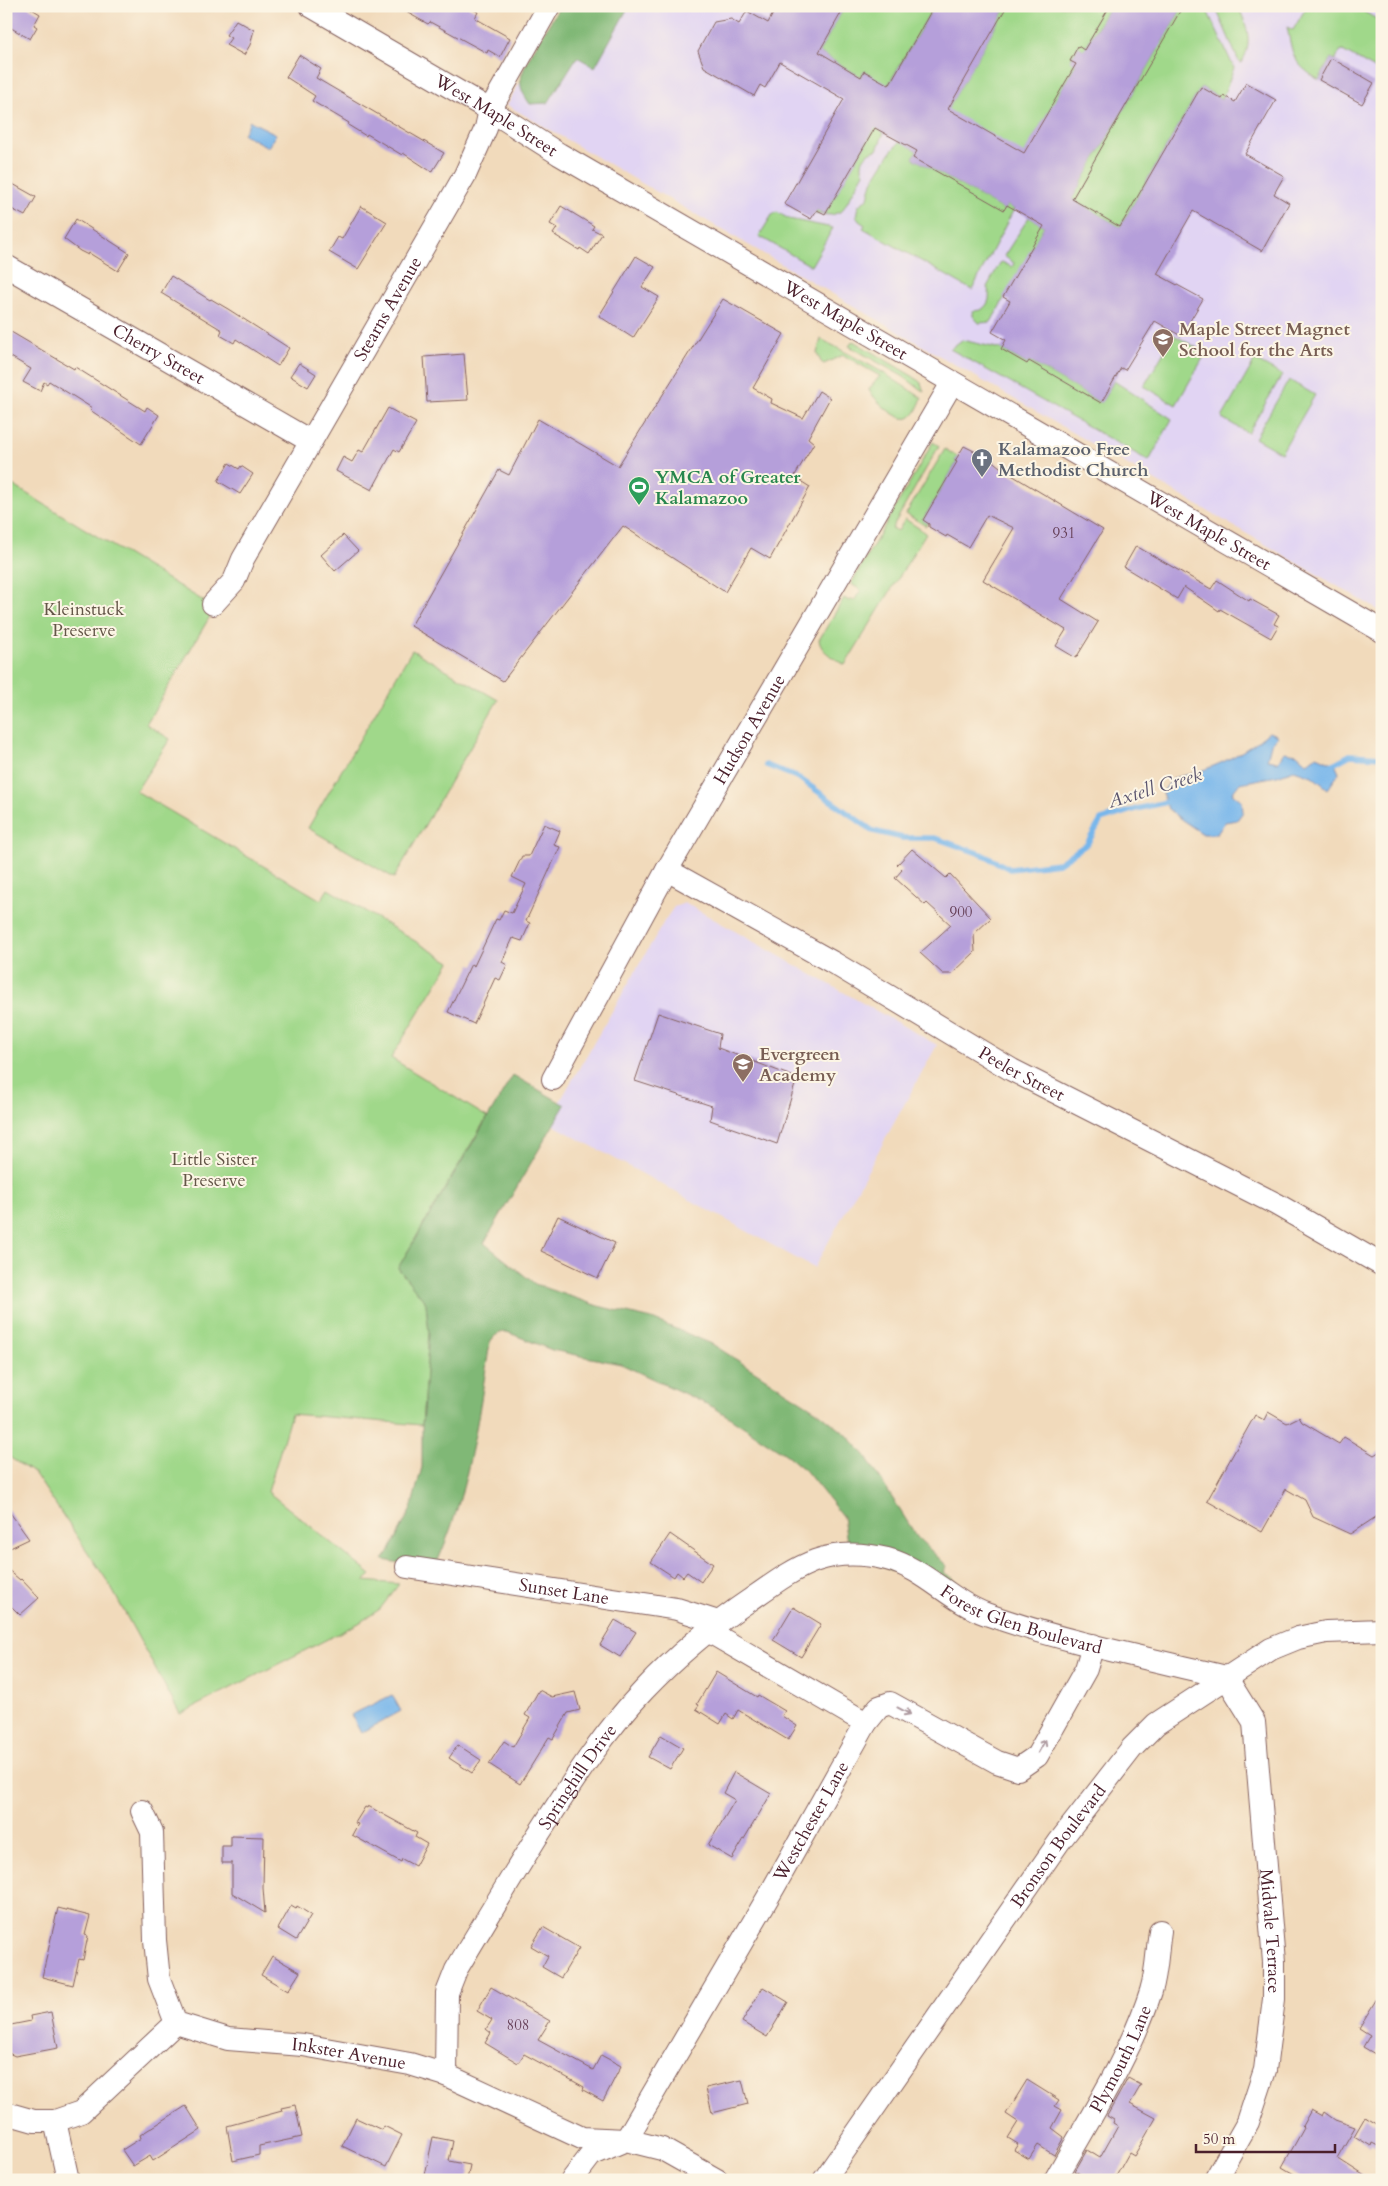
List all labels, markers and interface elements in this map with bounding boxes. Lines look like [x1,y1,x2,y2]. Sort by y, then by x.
street label: West Maple Street [429,68,563,163]
street label: Stearns Avenue [348,252,428,366]
street label: West Maple Street [778,274,913,366]
street label: Cherry Street [108,317,210,390]
place label: Maple Street Magnet School for the Arts [1179,317,1350,363]
school or university icon: Maple Street Magnet School for the Arts [1151,327,1175,358]
place label: Kalamazoo Free Methodist Church [998,437,1148,483]
church icon: Kalamazoo Free Methodist Church [970,447,994,478]
place label: YMCA of Greater Kalamazoo [655,465,801,511]
sports icon: YMCA of Greater Kalamazoo [627,475,651,506]
street label: West Maple Street [1141,484,1276,577]
house number: 931 [1052,523,1076,543]
park label: Kleinstuck Preserve [44,597,125,643]
street label: Hudson Avenue [707,670,791,789]
water label: Axtell Creek [1104,761,1206,815]
house number: 900 [949,902,973,922]
street label: Peeler Street [974,1040,1069,1107]
place label: Evergreen Academy [759,1042,841,1088]
school or university icon: Evergreen Academy [731,1052,755,1083]
park label: Little Sister Preserve [171,1147,257,1193]
street label: Sunset Lane [517,1572,611,1611]
street label: Forest Glen Boulevard [935,1579,1105,1660]
one-way arrow [897,1706,911,1716]
street label: Springhill Drive [532,1719,622,1834]
one-way arrow [1038,1739,1048,1753]
street label: Westchester Lane [767,1756,855,1887]
street label: Bronson Boulevard [1005,1779,1112,1913]
street label: Midvale Terrace [1254,1868,1287,1993]
street label: Plymouth Lane [1084,2002,1158,2117]
house number: 808 [506,2015,530,2035]
street label: Inkster Avenue [291,2032,408,2076]
scale bar [1196,2121,1334,2153]
text: 50 m [1203,2129,1235,2149]

